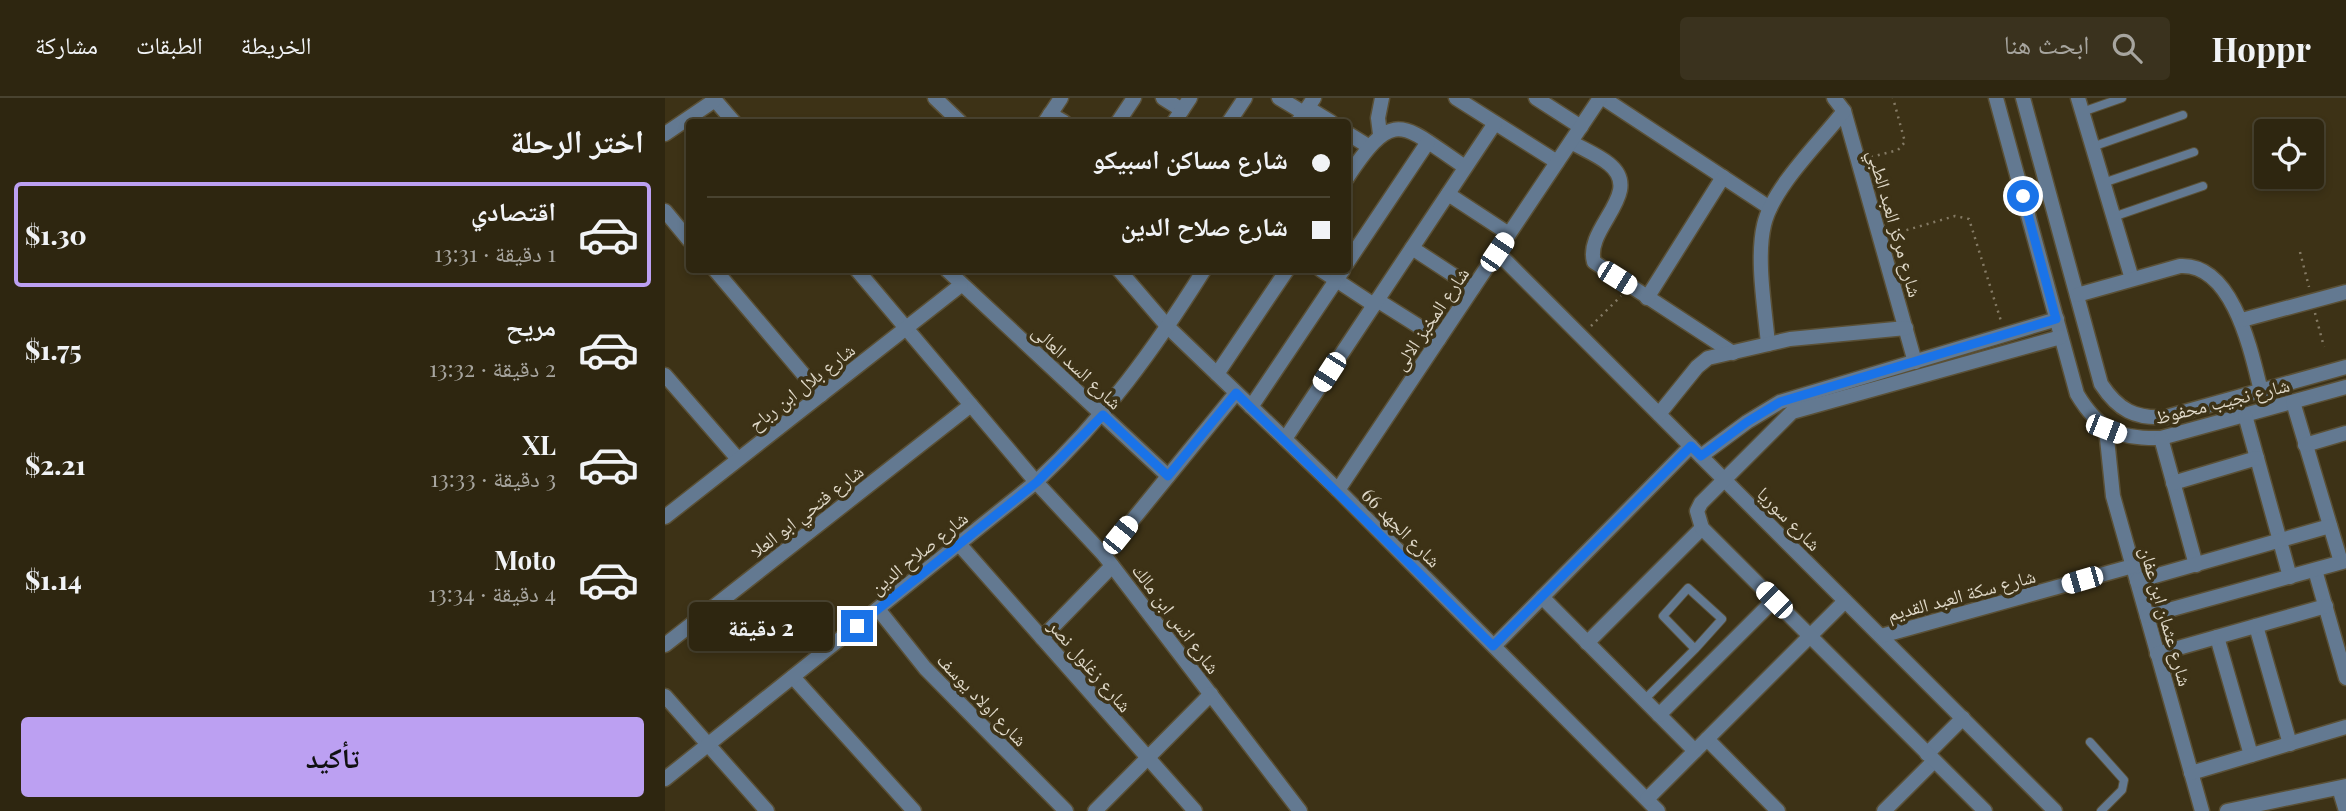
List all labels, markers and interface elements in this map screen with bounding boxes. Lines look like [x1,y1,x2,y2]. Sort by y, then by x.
search box [1680,17,2170,80]
text: ابحث هنا [2004,26,2090,61]
text: Hoppr [2212,26,2311,70]
text: مشاركة [35,28,98,60]
text: الطبقات [136,28,203,60]
text: الخريطة [241,28,311,60]
icon: search [2108,29,2146,67]
text: اختر الرحلة [510,118,644,161]
map controls [2254,119,2324,189]
button: locate [2254,119,2324,189]
text: شارع مساكن اسبيكو [1092,141,1288,176]
street label: شارع مركز العبد الطبي [1859,146,1929,301]
route start [2007,180,2039,212]
text: اقتصادي [471,193,556,228]
icon: car [577,203,640,266]
text: شارع صلاح الدين [1120,208,1288,243]
text: $1.30 [25,217,87,252]
car [1477,229,1518,275]
text: 1 دقيقة · 13:31 [434,237,556,268]
car [1594,258,1641,298]
street label: شارع المخبز الالى [1386,261,1474,375]
text: مريح [506,308,556,343]
icon: car [577,318,640,381]
street label: شارع السد العالى [1027,318,1129,414]
text: $1.75 [25,332,82,367]
street label: شارع بلال ابن رباح [742,336,860,436]
car [1309,349,1350,395]
text: 2 دقيقة · 13:32 [429,352,556,383]
street label: شارع نجيب محفوظ [2152,371,2292,429]
car [2083,412,2130,446]
text: XL [522,427,556,462]
icon: car [577,433,640,496]
text: $2.21 [25,447,86,482]
street label: شارع فتحي ابو العلا [744,457,871,566]
text: 3 دقيقة · 13:33 [430,462,556,493]
street label: شارع سوريا [1752,480,1828,556]
street label: شارع الجهد 66 [1357,482,1447,572]
street label: شارع صلاح الدين [863,504,973,600]
car [1099,512,1142,558]
text: Moto [494,542,556,577]
street label: شارع عثمان ابن عفان [2135,543,2199,689]
icon: car [577,548,640,611]
street label: شارع انس ابن مالك [1127,558,1227,678]
text: $1.14 [25,562,82,597]
street label: شارع سكة العبد القديم [1884,562,2038,627]
car [2059,564,2106,596]
text: 4 دقيقة · 13:34 [428,577,556,608]
car [1752,578,1797,622]
callout: 2 دقيقة [689,602,833,650]
route end [841,610,873,642]
text: 2 دقيقة [728,611,794,642]
street label: شارع زغلول نصر [1043,612,1139,717]
street label: شارع اولاد يوسف [932,647,1034,751]
button: تأكيد [21,717,644,797]

